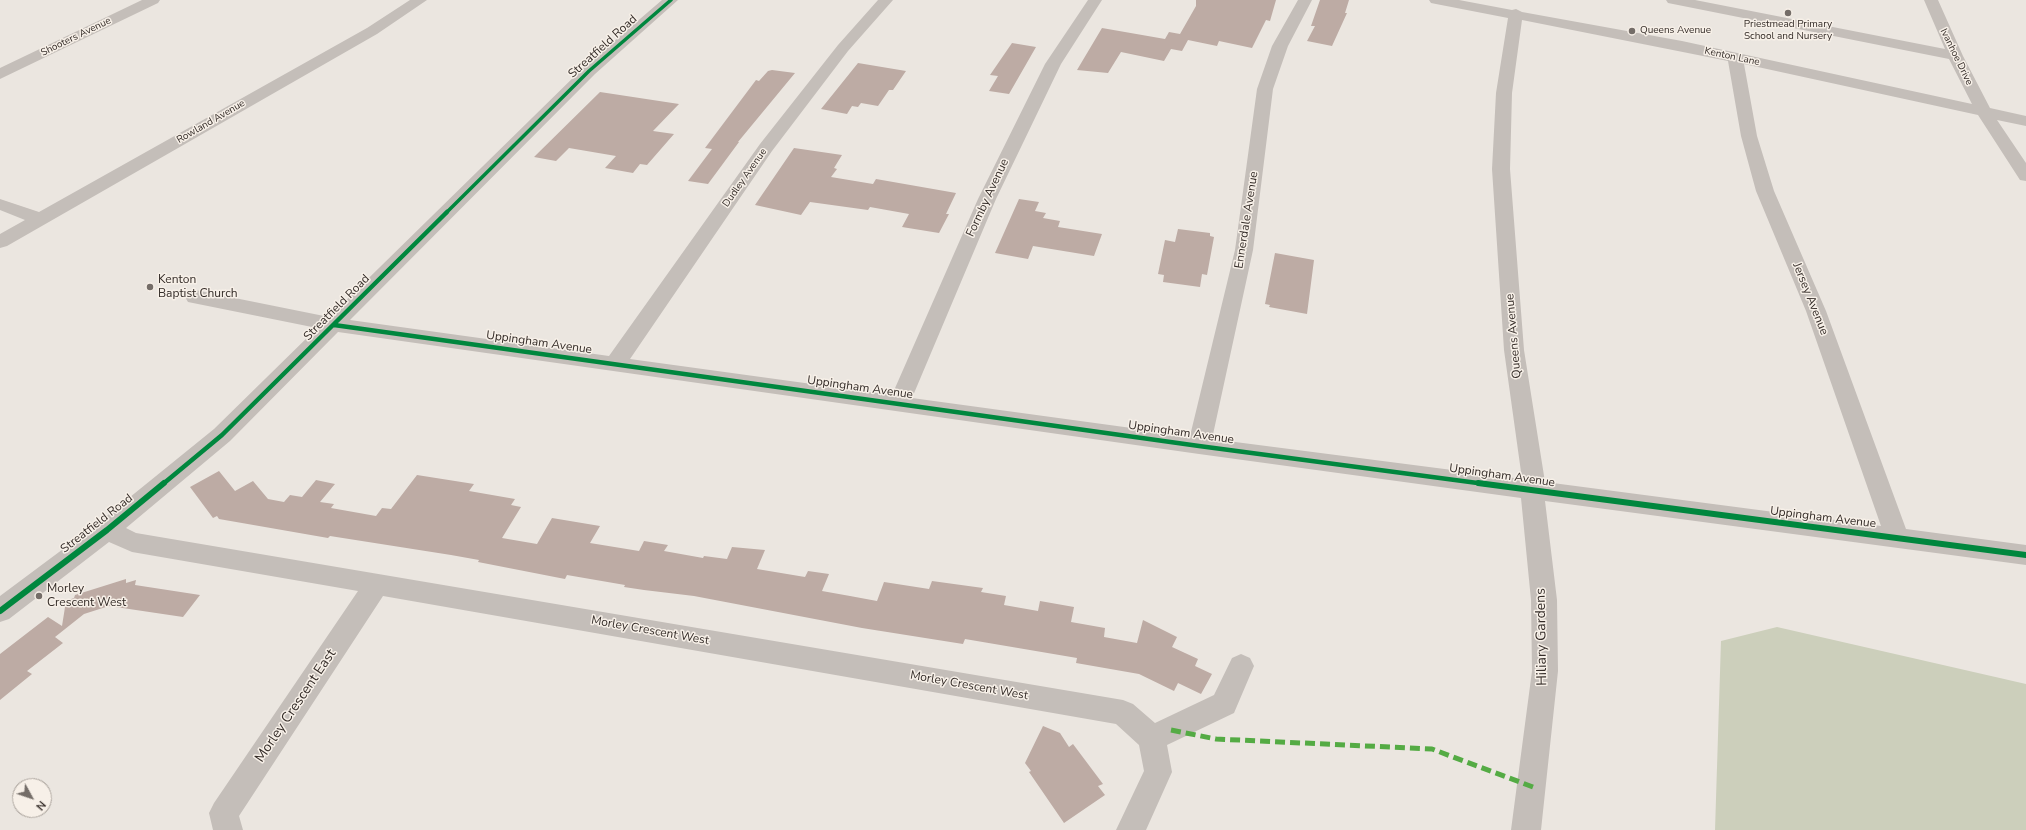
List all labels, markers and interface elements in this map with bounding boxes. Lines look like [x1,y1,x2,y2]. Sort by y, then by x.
marker: Priestmead Primary School and Nursery [1783,8,1793,18]
street label: Streatfield Road [566,12,640,82]
street label: Shooters Avenue [39,15,113,59]
place label: Priestmead Primary School and Nursery [1744,19,1832,42]
place label: Queens Avenue [1640,25,1711,37]
marker: Queens Avenue [1627,26,1637,36]
street label: Ivanhoe Drive [1937,27,1975,87]
street label: Kenton Lane [1703,45,1761,69]
street label: Rowland Avenue [175,98,247,146]
street label: Dudley Avenue [720,146,770,210]
street label: Formby Avenue [964,157,1012,239]
street label: Ennerdale Avenue [1232,170,1262,270]
street label: Jersey Avenue [1789,261,1831,337]
street label: Streatfield Road [301,272,373,344]
place label: Kenton Baptist Church [158,273,238,301]
marker: Kenton Baptist Church [145,282,155,292]
street label: Queens Avenue [1503,293,1525,379]
street label: Uppingham Avenue [485,328,593,358]
street label: Uppingham Avenue [806,373,914,403]
street label: Uppingham Avenue [1127,418,1235,448]
street label: Uppingham Avenue [1448,461,1556,491]
street label: Streatfield Road [58,491,136,557]
street label: Uppingham Avenue [1769,504,1877,532]
place label: Morley Crescent West [47,582,126,610]
street label: Hiliary Gardens [1533,588,1551,686]
marker: Morley Crescent West [34,591,44,601]
street label: Morley Crescent West [590,614,710,648]
street label: Morley Crescent East [252,646,340,766]
street label: Morley Crescent West [909,669,1029,703]
north arrow [12,778,52,818]
text: N [32,797,49,813]

